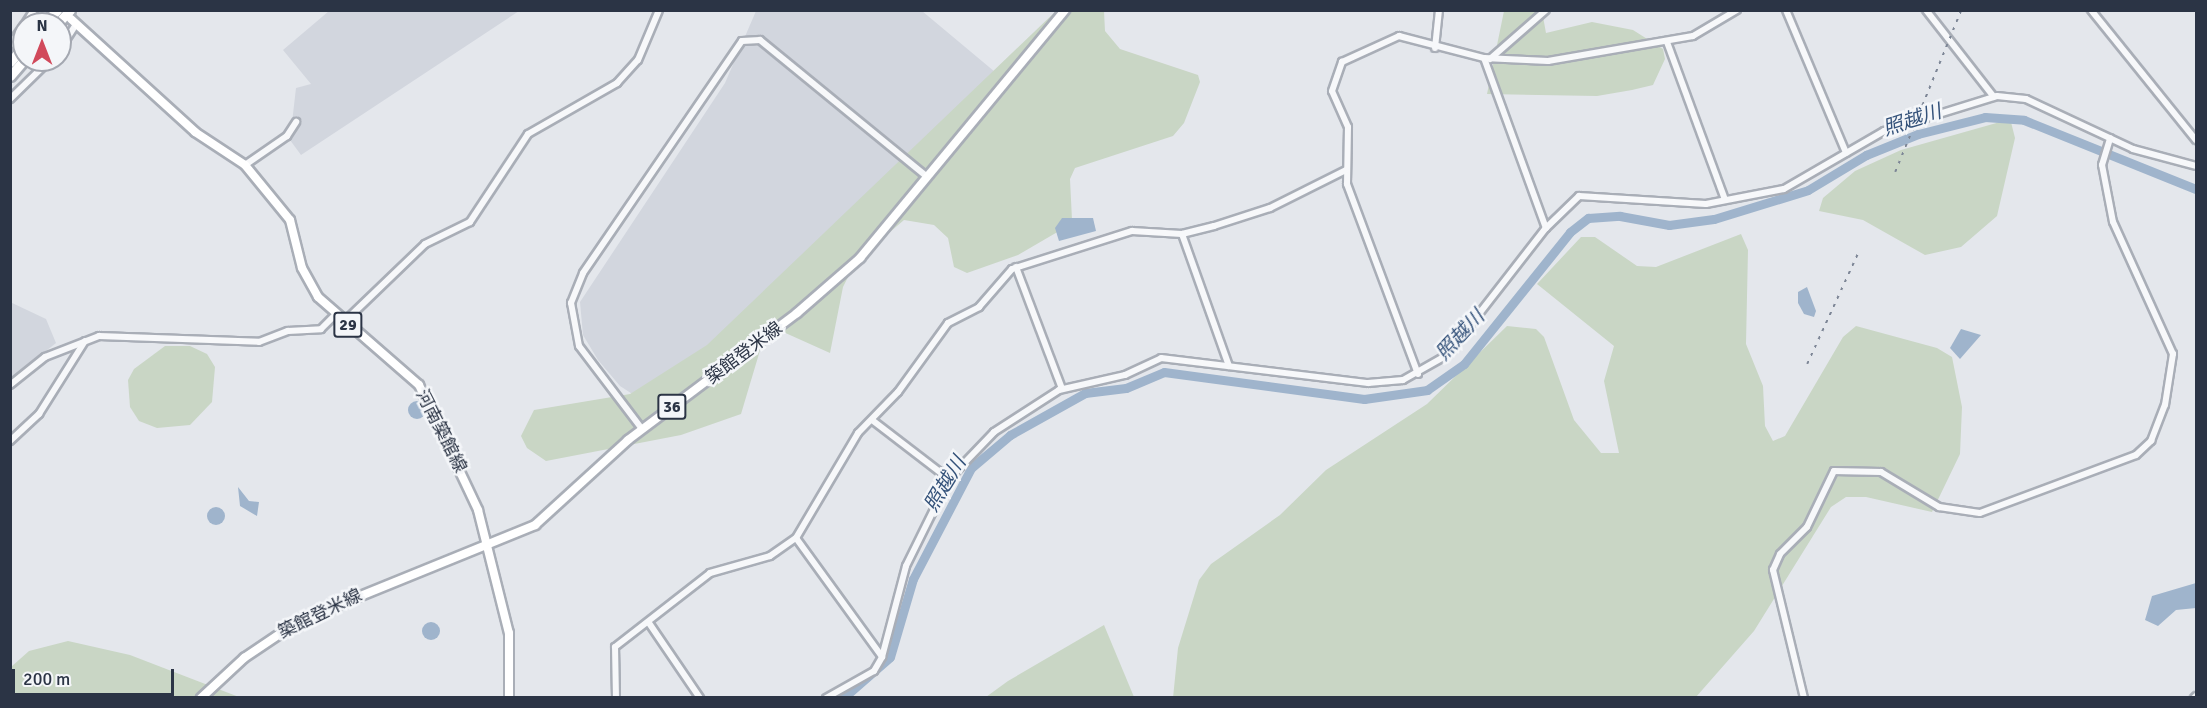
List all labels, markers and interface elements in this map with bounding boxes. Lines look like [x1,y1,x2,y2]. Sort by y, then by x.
north arrow [12,12,72,72]
text: N [36,16,48,36]
water label: 照越川 [1880,99,1944,141]
water label: 照越川 [1431,305,1489,365]
road number: 29 [333,312,363,338]
street label: 築館登米線 [702,317,786,389]
street label: 河南築館線 [411,386,471,476]
road number: 36 [657,394,687,420]
water label: 照越川 [919,452,971,516]
street label: 築館登米線 [275,585,365,643]
scale bar [15,657,177,695]
text: 200 m [23,668,70,690]

